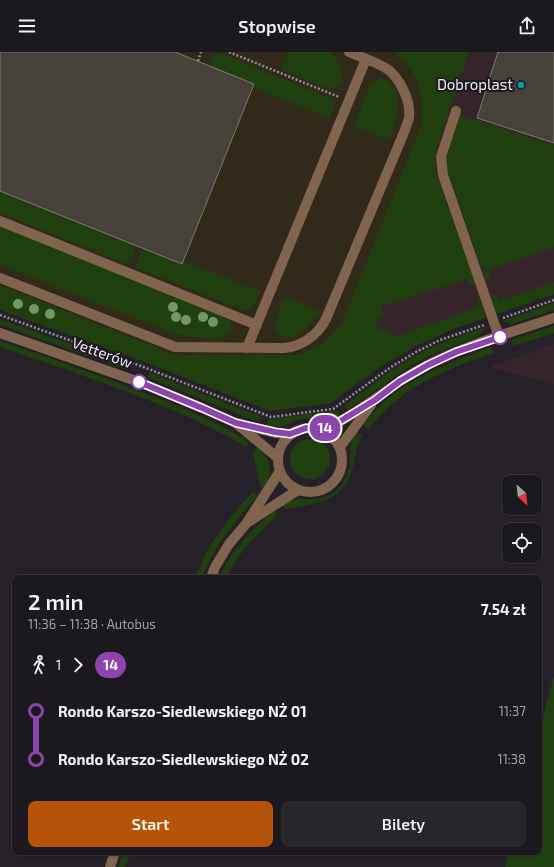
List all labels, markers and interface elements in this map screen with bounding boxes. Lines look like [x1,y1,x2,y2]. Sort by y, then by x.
icon: menu [16,15,38,37]
text: Stopwise [238,15,316,37]
icon: share [516,15,538,37]
place label: Dobroplast [437,75,513,93]
marker: Dobroplast [516,80,526,90]
unlabelled marker [492,329,508,345]
street label: Vetterów [70,333,135,371]
unlabelled marker [131,374,147,390]
line badge: 14 [307,415,343,441]
text: 14 [318,419,332,436]
north arrow [502,475,542,515]
map controls [502,475,542,563]
button: locate [502,523,542,563]
text: 2 min [28,588,84,614]
text: 7.54 zł [481,600,526,618]
text: 11:36 – 11:38 · Autobus [28,616,156,632]
icon: walk [28,654,50,676]
icon: forward [67,654,89,676]
text: 14 [103,656,118,673]
text: 1 [56,657,61,673]
text: Rondo Karszo-Siedlewskiego NŻ 01 [58,702,307,720]
text: 11:37 [499,703,526,719]
text: Rondo Karszo-Siedlewskiego NŻ 02 [58,750,309,768]
text: 11:38 [497,751,526,767]
button: Start [28,801,273,847]
button: Bilety [281,801,526,847]

